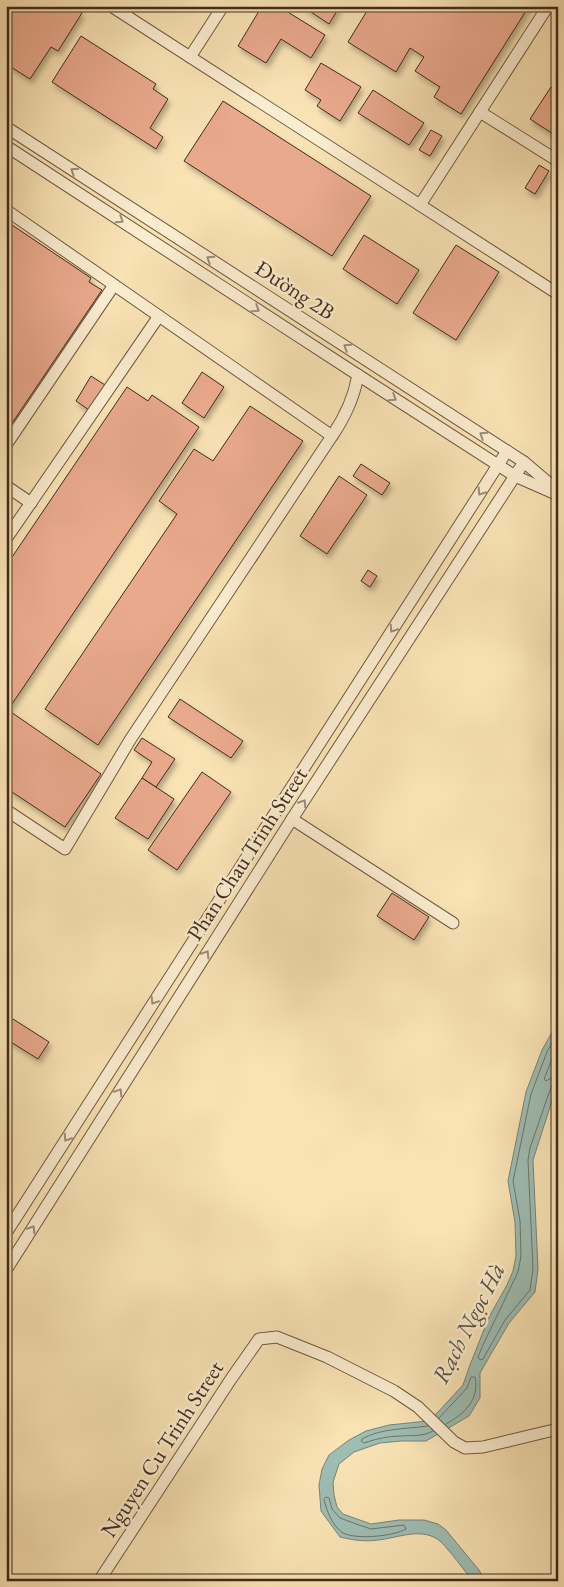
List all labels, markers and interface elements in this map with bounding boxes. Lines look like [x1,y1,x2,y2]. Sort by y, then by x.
one-way arrow [70,168,79,177]
one-way arrow [115,214,124,224]
street label: Đường 2B [250,254,340,326]
one-way arrow [207,256,216,265]
one-way arrow [251,303,260,312]
one-way arrow [343,344,352,353]
one-way arrow [387,391,396,401]
one-way arrow [480,432,489,442]
one-way arrow [478,486,487,496]
one-way arrow [390,623,400,632]
street label: Phan Chau Trinh Street [180,762,314,946]
one-way arrow [297,799,306,808]
one-way arrow [200,951,210,960]
one-way arrow [151,996,161,1005]
one-way arrow [113,1088,123,1097]
one-way arrow [64,1132,73,1142]
one-way arrow [26,1225,36,1234]
water label: Rạch Ngọc Hà [424,1257,512,1389]
street label: Nguyen Cu Trinh Street [94,1355,230,1543]

